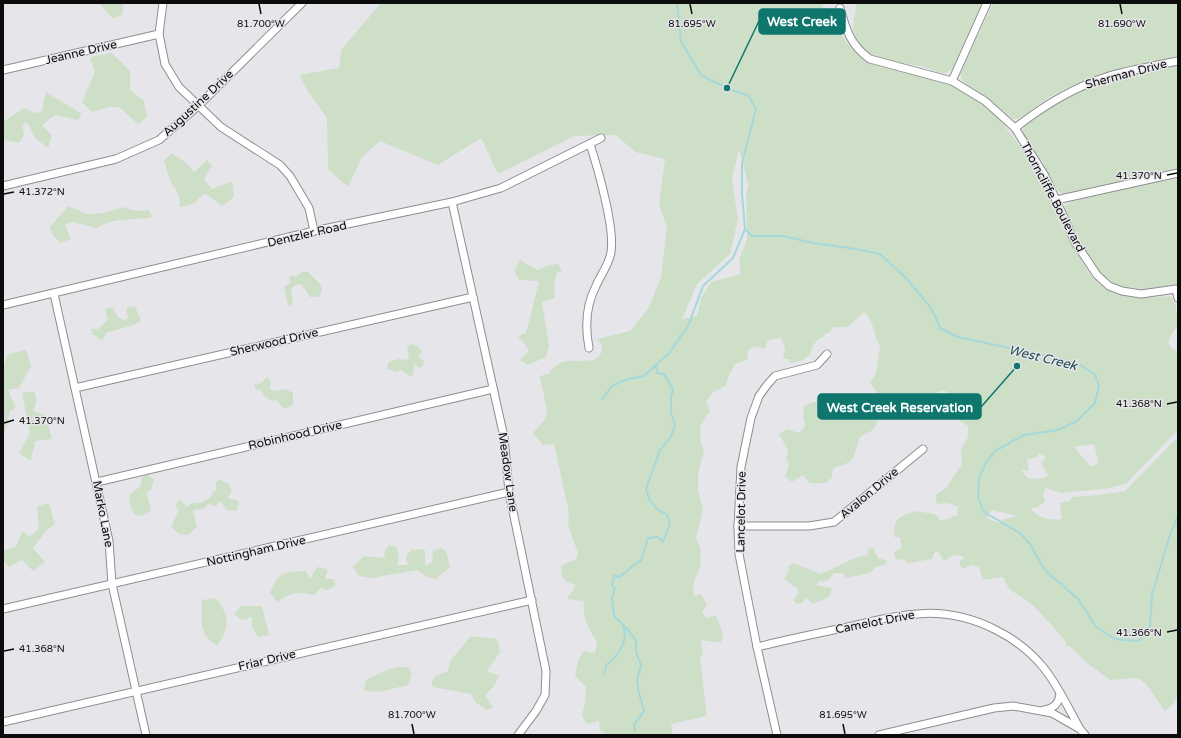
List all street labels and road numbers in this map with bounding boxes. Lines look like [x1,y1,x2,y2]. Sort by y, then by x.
street label: Jeanne Drive [44,37,118,67]
street label: Sherman Drive [1084,56,1168,92]
street label: Augustine Drive [160,67,236,139]
street label: Thorncliffe Boulevard [1018,140,1088,254]
street label: Dentzler Road [266,218,348,250]
street label: Sherwood Drive [228,325,320,359]
street label: Robinhood Drive [247,417,343,453]
street label: Meadow Lane [495,431,521,513]
street label: Avalon Drive [837,464,901,521]
street label: Lancelot Drive [733,471,749,553]
street label: Marko Lane [90,480,116,549]
street label: Nottingham Drive [205,533,307,569]
street label: Camelot Drive [834,607,916,637]
street label: Friar Drive [237,647,297,673]

